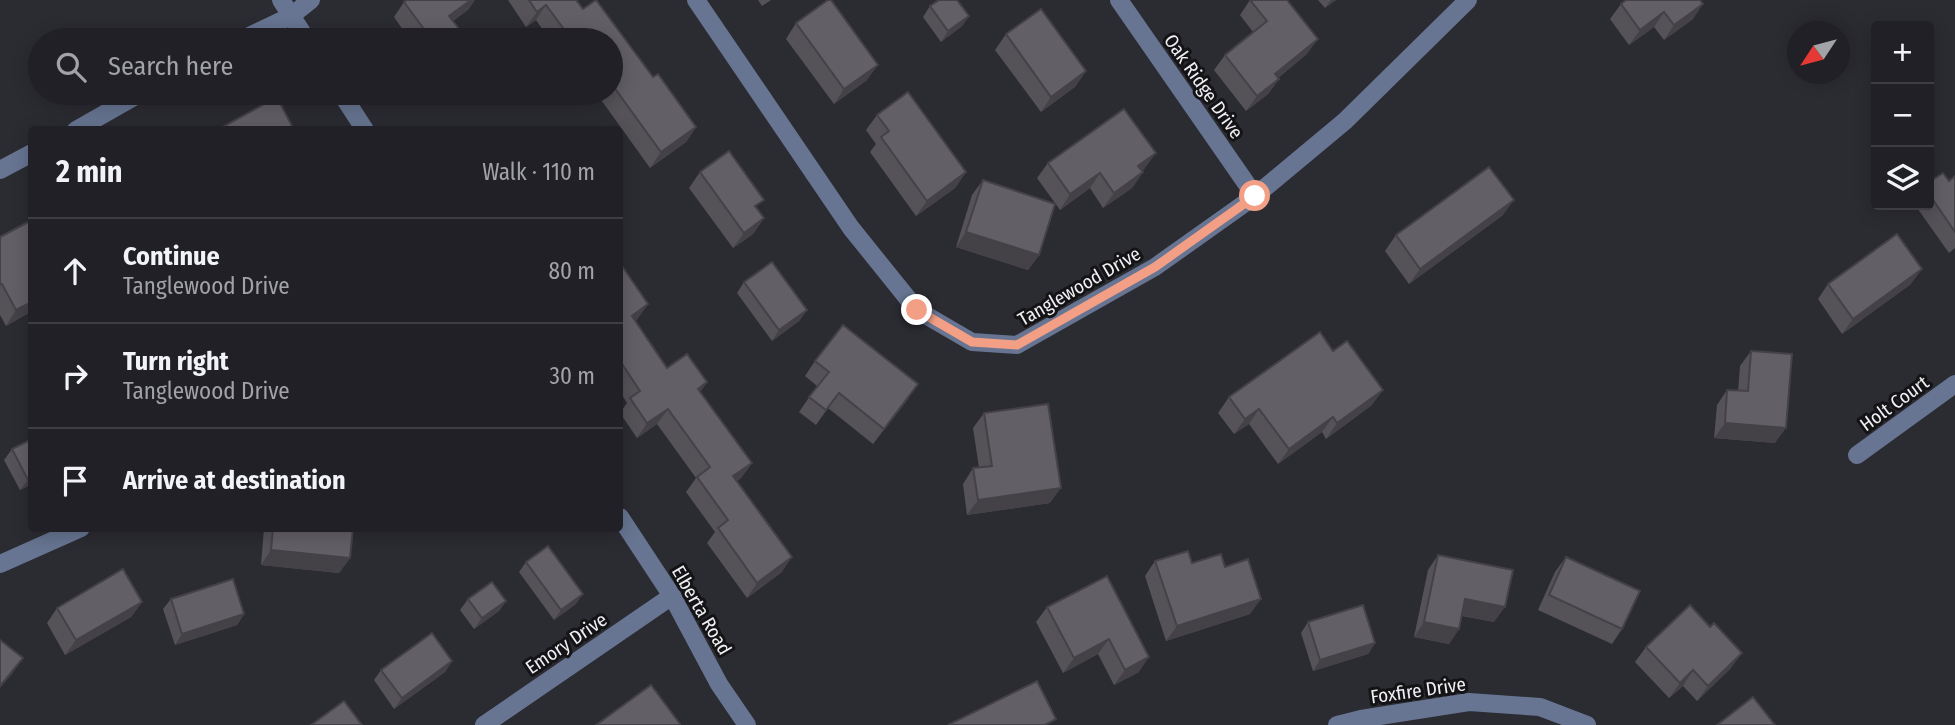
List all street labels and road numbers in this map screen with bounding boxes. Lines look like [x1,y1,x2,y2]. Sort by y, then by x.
street label: Oak Ridge Drive [1159,30,1248,143]
street label: Tanglewood Drive [1014,242,1145,331]
street label: Holt Court [1855,370,1934,436]
street label: Elberta Road [667,562,736,659]
street label: Emory Drive [521,608,611,679]
street label: Foxfire Drive [1369,672,1467,709]

